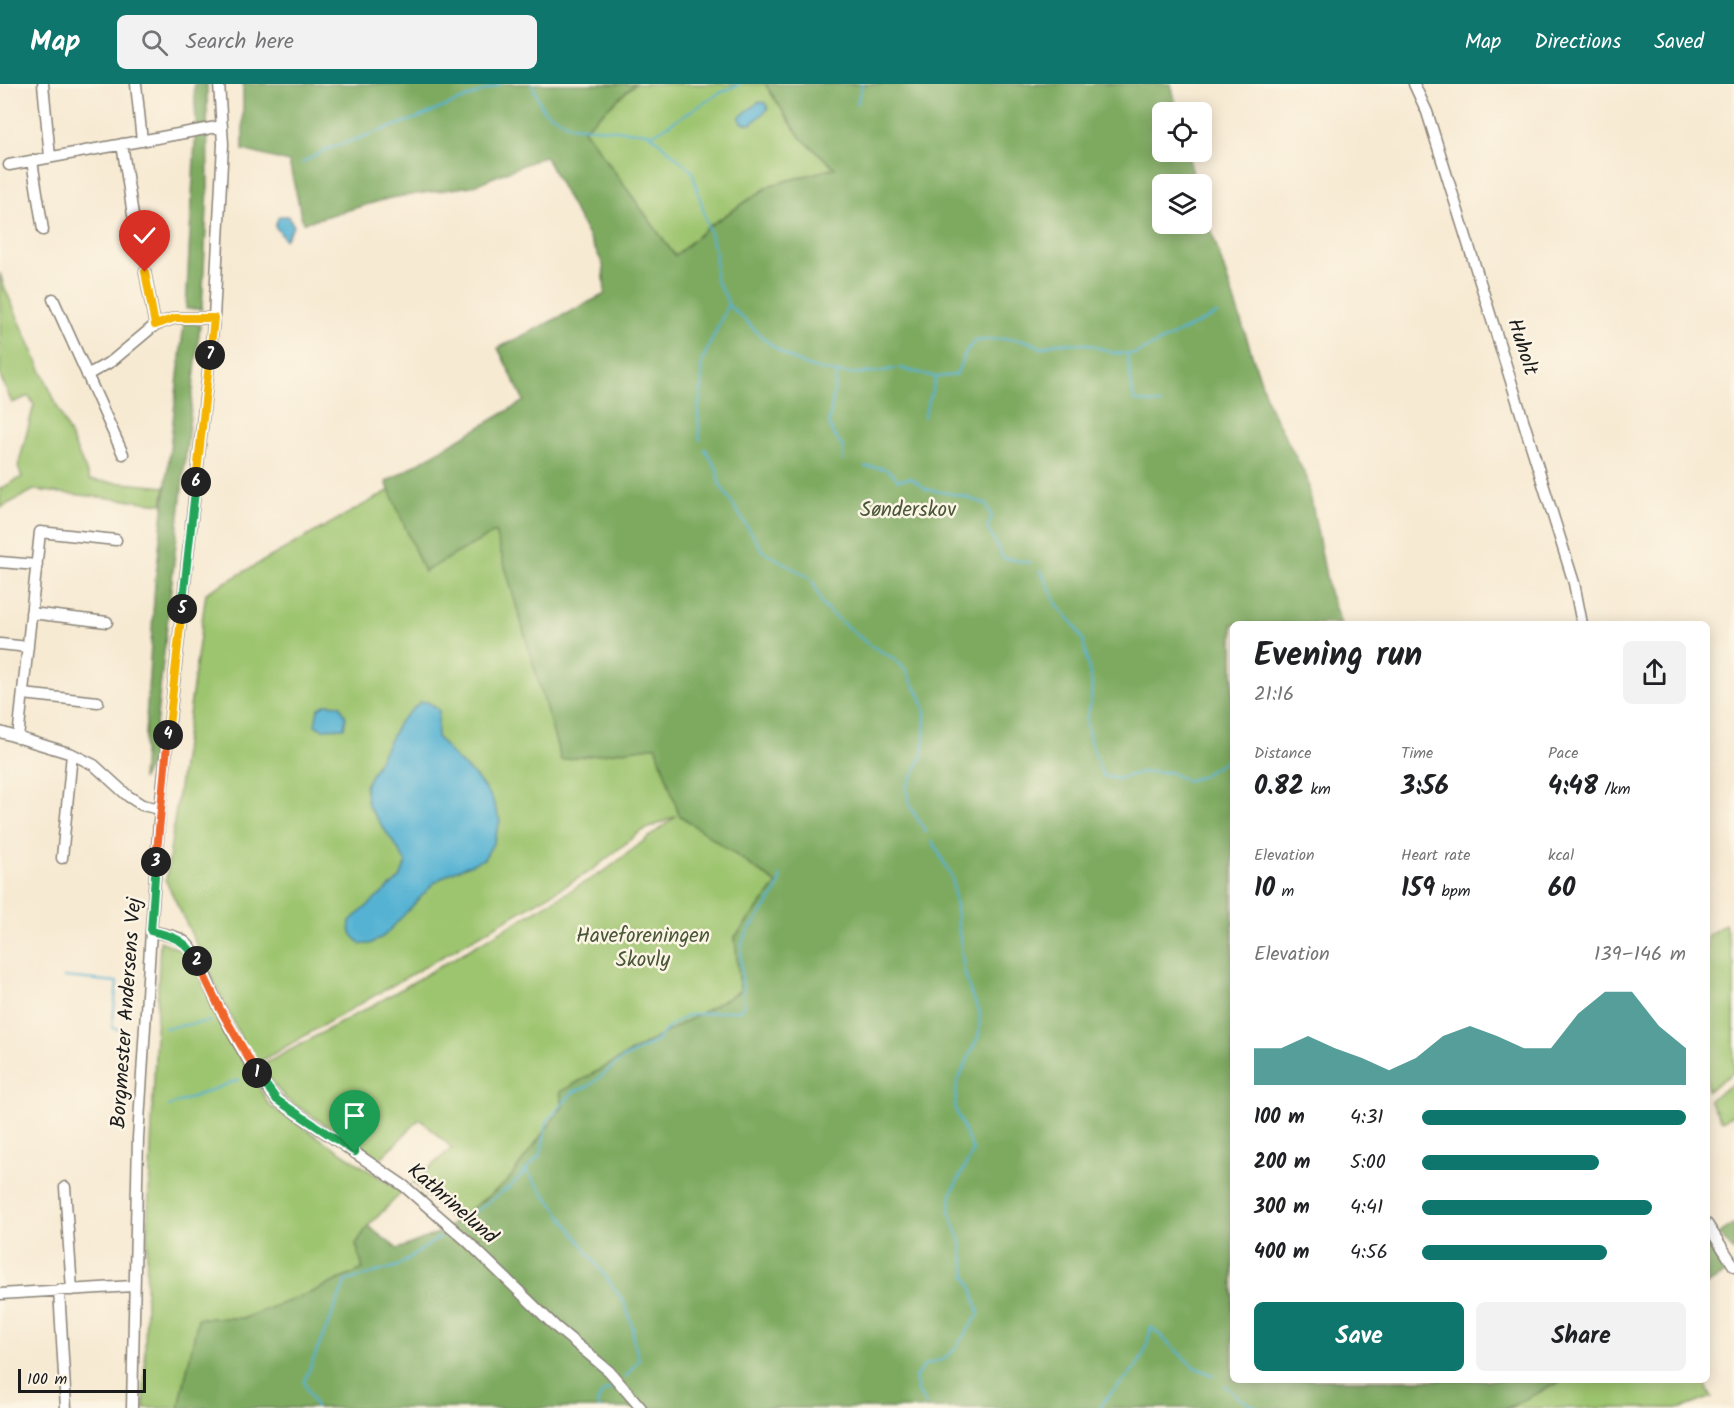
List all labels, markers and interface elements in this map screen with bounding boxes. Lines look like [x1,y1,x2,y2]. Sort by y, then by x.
search box [117,15,537,69]
text: Map [30,20,81,65]
text: Search here [186,25,294,60]
icon: search [138,26,171,59]
text: Map [1465,26,1501,59]
text: Directions [1534,26,1621,59]
text: Saved [1654,26,1704,59]
map controls [1152,102,1212,234]
button: locate [1152,102,1212,162]
button: layers [1152,174,1212,234]
pin [119,210,170,272]
icon: check [128,219,161,252]
street label: Huholt [1497,314,1547,381]
pin: 7 [195,340,225,370]
text: 7 [206,342,214,367]
pin: 6 [181,467,211,497]
text: 6 [192,469,200,494]
park label: Sønderskov [860,494,956,527]
pin: 5 [167,594,197,624]
text: 5 [178,596,186,621]
text: Evening run [1254,630,1422,683]
button: share [1623,641,1686,704]
text: 21:16 [1254,679,1294,711]
pin: 4 [153,720,183,750]
text: 4 [164,722,172,747]
text: Distance [1254,741,1312,766]
text: Time [1401,741,1433,766]
text: Pace [1548,741,1579,766]
text: 0.82 [1254,766,1304,808]
text: 3:56 [1401,766,1449,808]
text: 4:48 [1548,766,1598,808]
text: km [1304,777,1331,802]
text: /km [1598,777,1630,802]
text: Elevation [1254,843,1315,868]
text: Heart rate [1401,843,1471,868]
text: kcal [1548,843,1574,868]
pin: 3 [141,847,171,877]
text: 3 [152,849,160,874]
text: 10 [1254,868,1275,910]
text: 159 [1401,868,1435,910]
text: 60 [1548,868,1575,910]
text: m [1275,879,1294,904]
text: bpm [1435,879,1470,904]
street label: Borgmester Andersens Vej [102,896,152,1130]
park label: Haveforeningen Skovly [576,920,710,977]
text: Elevation [1254,939,1330,971]
text: 139–146 m [1594,939,1686,971]
pin: 2 [182,946,212,976]
text: 2 [192,948,202,973]
pin: 1 [242,1058,272,1088]
text: 1 [255,1060,259,1085]
pin [329,1090,380,1152]
icon: arrive [338,1099,371,1132]
text: 100 m [1254,1102,1305,1134]
text: 4:31 [1350,1102,1384,1134]
text: 200 m [1254,1147,1310,1179]
text: 5:00 [1350,1147,1386,1179]
street label: Kathrinelund [399,1155,505,1253]
text: 300 m [1254,1192,1310,1224]
text: 4:41 [1350,1192,1383,1224]
text: 400 m [1254,1237,1310,1269]
text: 4:56 [1350,1237,1388,1269]
button: Save [1254,1302,1464,1371]
button: Share [1476,1302,1686,1371]
scale bar [18,1366,146,1394]
text: 100 m [27,1367,67,1392]

